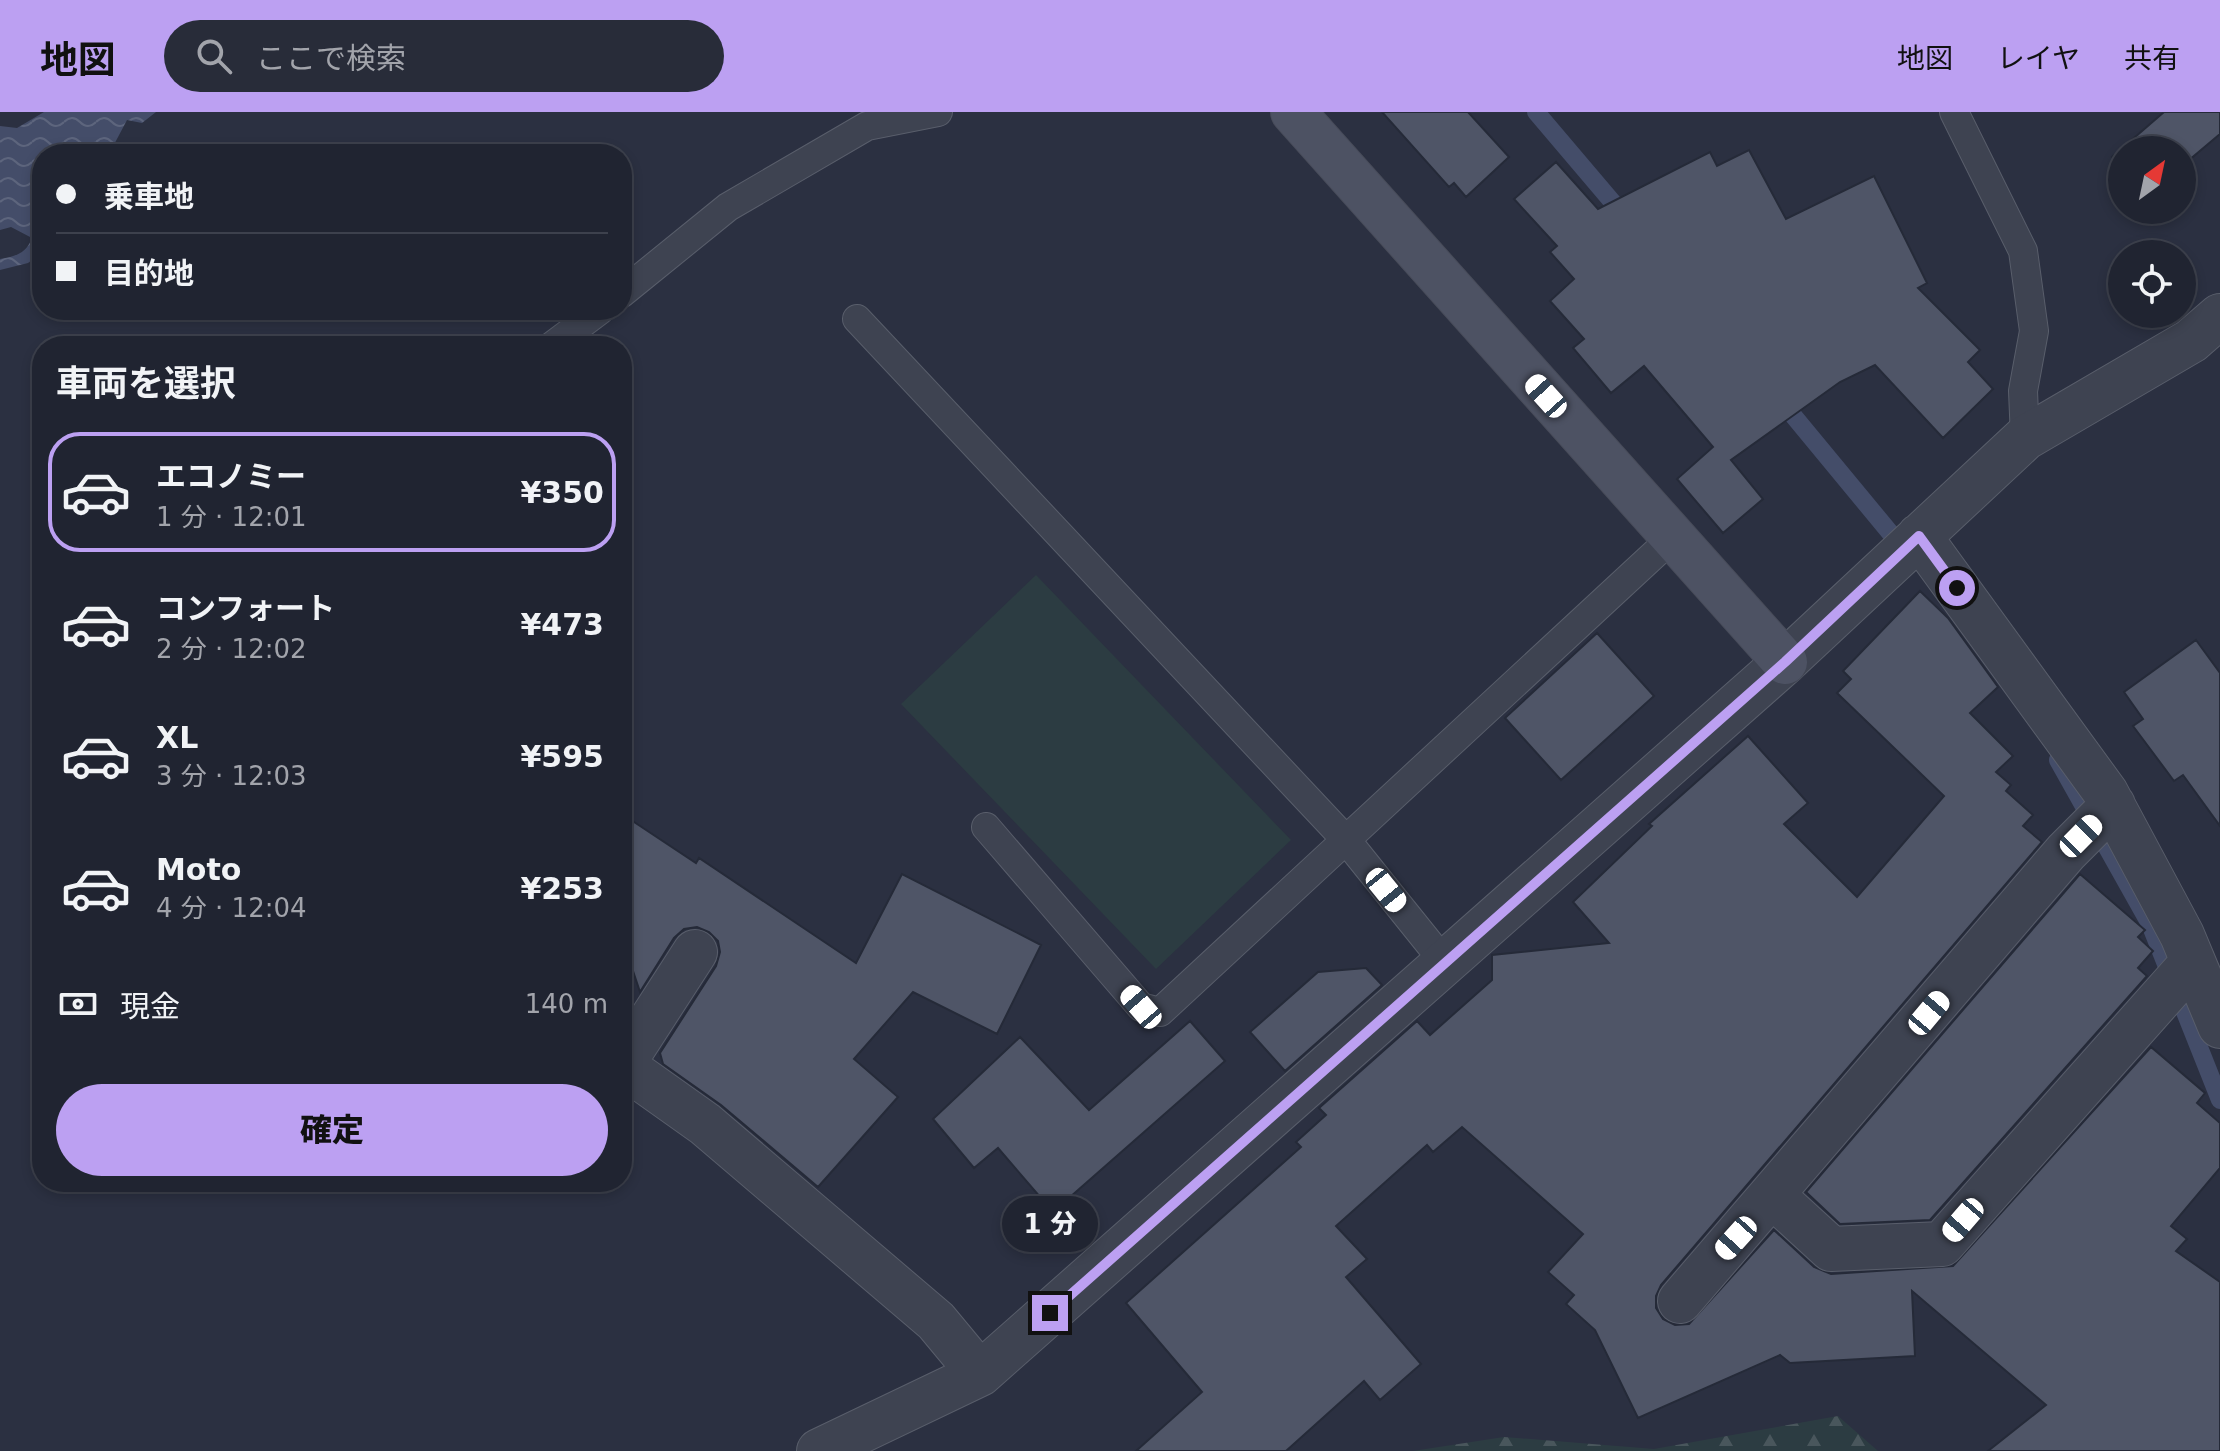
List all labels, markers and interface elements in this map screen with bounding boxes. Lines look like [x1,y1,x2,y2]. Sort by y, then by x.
search box [164,20,724,92]
icon: search [192,34,236,78]
text: 地図 [40,38,116,82]
text: ここで検索 [256,41,406,76]
text: 地図 [1897,42,1953,75]
text: レイヤ [1997,42,2080,75]
text: 共有 [2124,42,2180,75]
north arrow [2108,136,2196,224]
map controls [2108,136,2196,328]
text: 乗車地 [104,179,194,214]
button: locate [2108,240,2196,328]
text: 目的地 [104,256,194,291]
text: 車両を選択 [56,363,236,404]
car [1521,370,1571,422]
icon: car [60,456,132,528]
text: エコノミー [156,459,306,494]
text: ¥350 [521,475,604,510]
text: 1 分 · 12:01 [156,502,307,532]
route start [1939,570,1975,606]
icon: car [60,588,132,660]
text: コンフォート [156,591,335,626]
text: ¥473 [521,607,604,642]
text: 2 分 · 12:02 [156,634,307,664]
icon: car [60,720,132,792]
text: XL [156,720,198,755]
text: ¥595 [521,739,604,774]
text: 3 分 · 12:03 [156,761,307,791]
car [2056,811,2106,861]
icon: car [60,852,132,924]
text: Moto [156,852,241,887]
car [1362,864,1410,916]
text: ¥253 [521,871,604,906]
text: 4 分 · 12:04 [156,893,307,923]
car [1116,981,1166,1033]
icon: cash [56,982,100,1026]
car [1904,987,1954,1039]
text: 現金 [120,989,180,1024]
text: 140 m [525,989,608,1019]
button: 確定 [56,1084,608,1176]
car [1938,1194,1988,1246]
callout: 1 分 [1002,1197,1098,1253]
text: 1 分 [1023,1209,1077,1239]
car [1711,1212,1761,1264]
route end [1032,1295,1068,1331]

